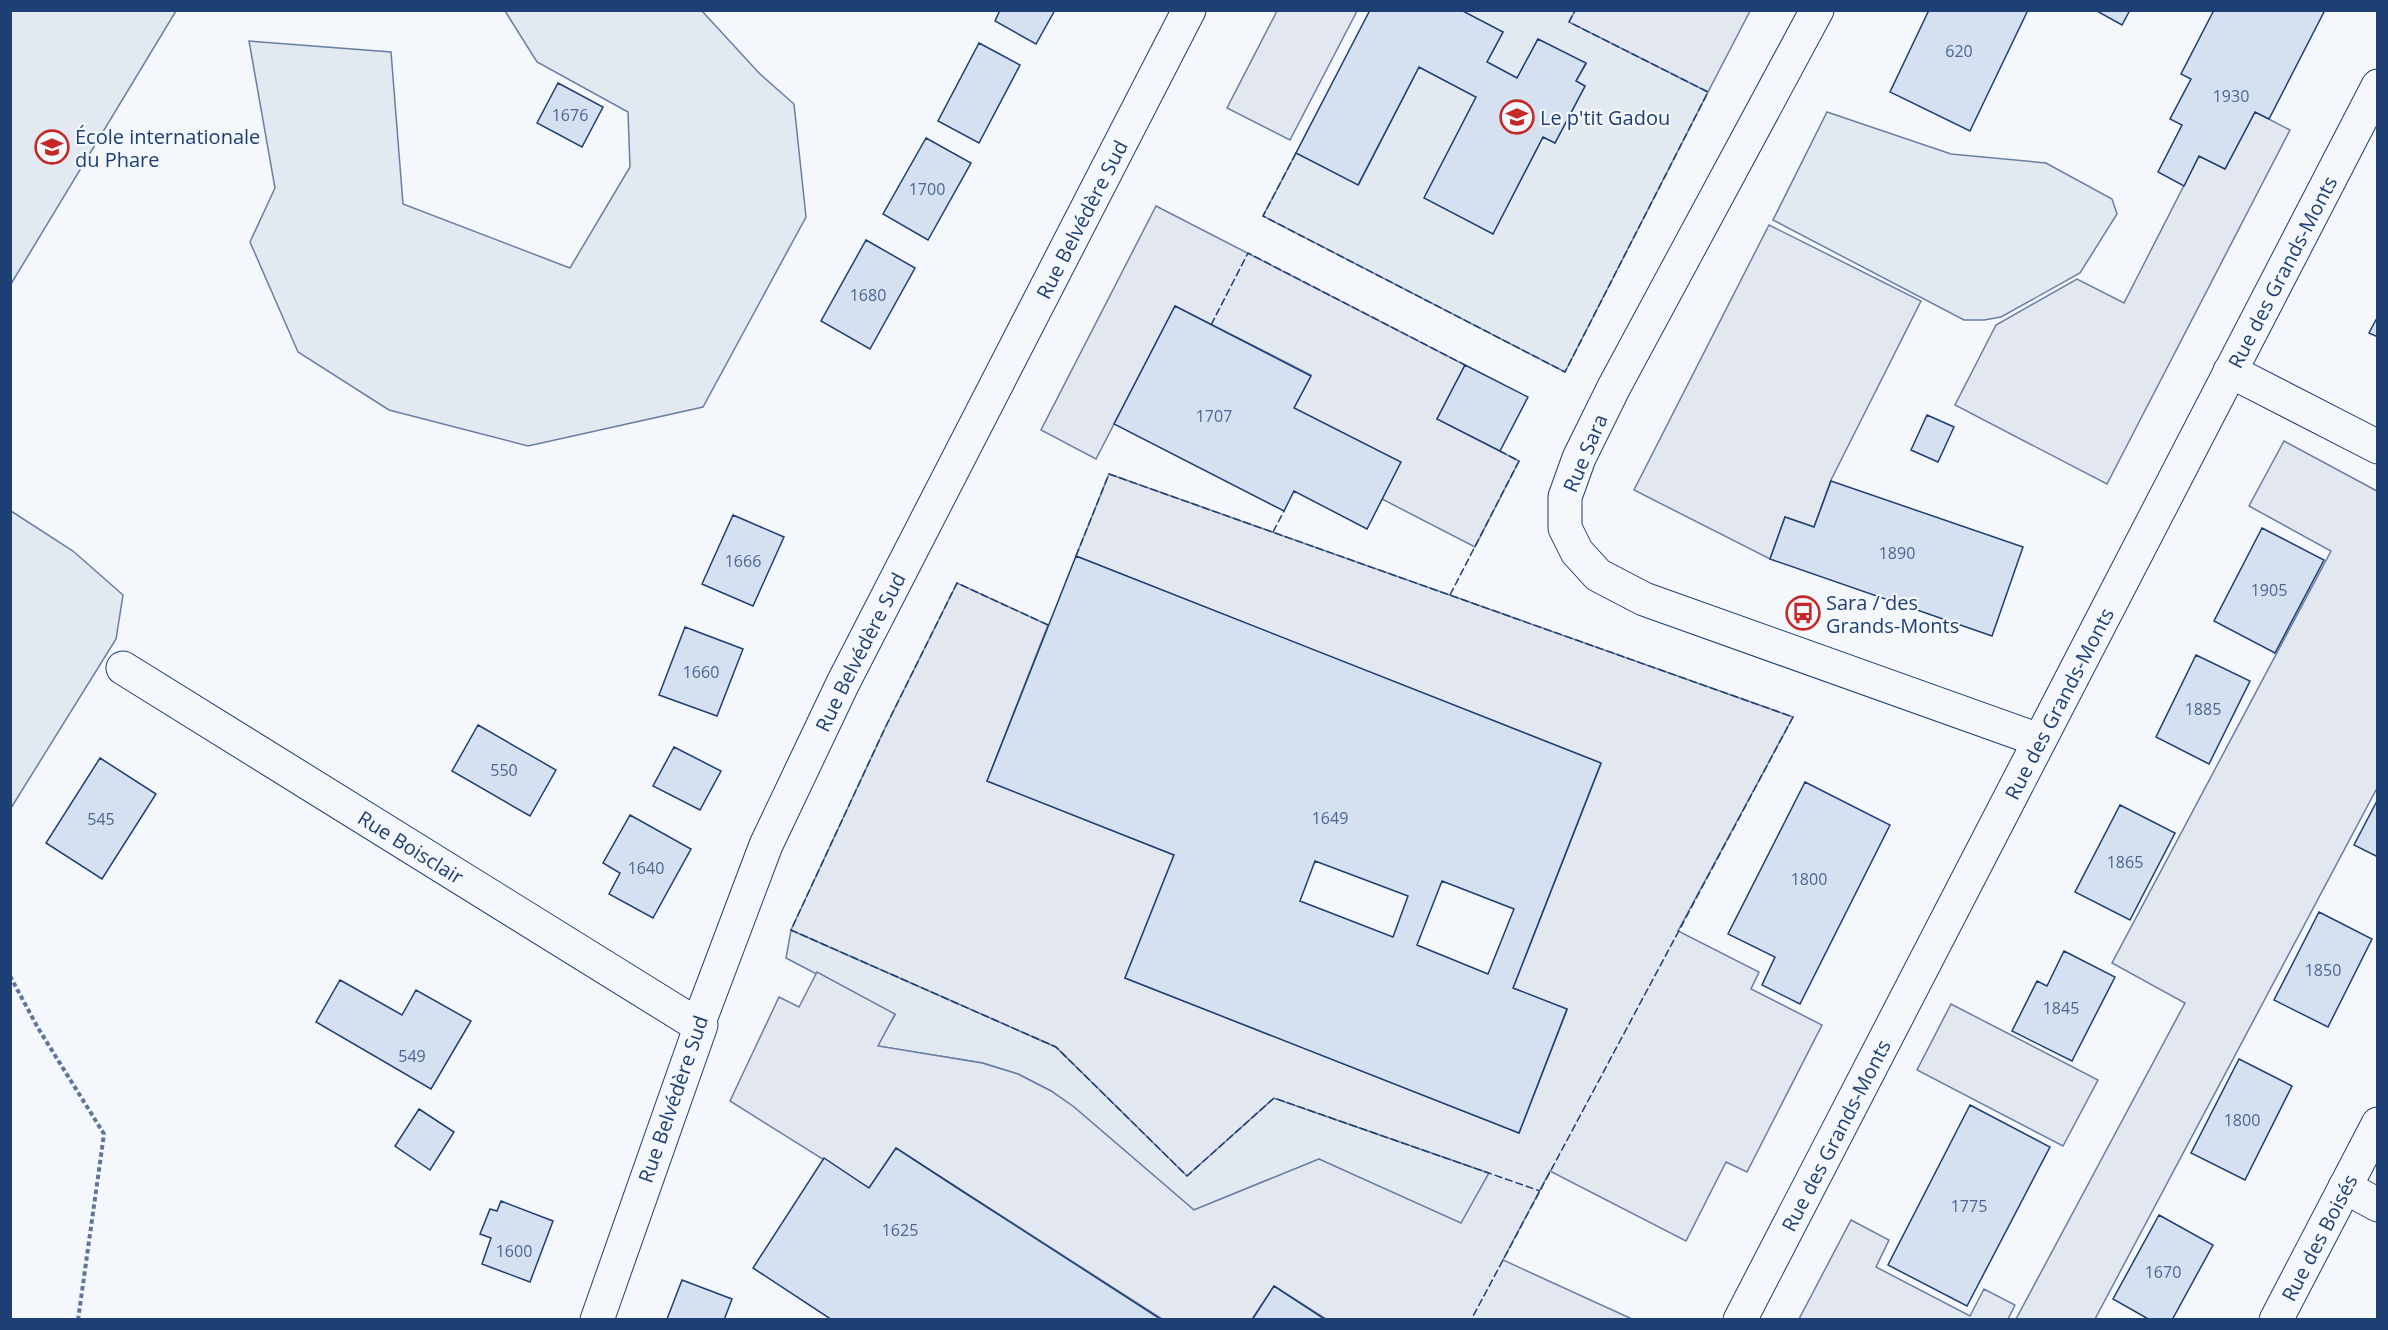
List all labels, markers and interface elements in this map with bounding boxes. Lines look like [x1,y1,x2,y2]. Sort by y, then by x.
house number: 620 [1945,40,1973,62]
house number: 1930 [2213,85,2249,107]
school or university icon: Le p'tit Gadou [1499,99,1535,135]
house number: 1676 [552,104,588,126]
place label: Le p'tit Gadou [1540,104,1670,131]
place label: École internationale du Phare [75,123,260,173]
school or university icon: École internationale du Phare [34,129,70,165]
street label: Rue Belvédère Sud [1029,135,1133,303]
street label: Rue des Grands-Monts [2221,171,2343,372]
house number: 1700 [909,178,945,200]
house number: 1680 [850,284,886,306]
house number: 1707 [1196,405,1232,427]
street label: Rue Sara [1556,410,1614,496]
house number: 1890 [1879,542,1915,564]
house number: 1666 [725,550,761,572]
street label: Rue Belvédère Sud [808,567,911,736]
house number: 1905 [2251,579,2287,601]
place label: Sara / des Grands-Monts [1826,589,1959,639]
bus stop icon: Sara / des Grands-Monts [1785,595,1821,631]
street label: Rue des Grands-Monts [1998,603,2120,804]
house number: 1660 [683,661,719,683]
house number: 1885 [2185,698,2221,720]
house number: 550 [490,759,518,781]
street label: Rue Boisclair [353,804,469,890]
house number: 1649 [1312,807,1348,829]
house number: 545 [87,808,115,830]
house number: 1865 [2107,851,2143,873]
house number: 1640 [628,857,664,879]
house number: 1800 [1791,868,1827,890]
house number: 1850 [2305,959,2341,981]
house number: 1845 [2043,997,2079,1019]
street label: Rue Belvédère Sud [632,1012,714,1186]
street label: Rue des Grands-Monts [1775,1035,1896,1236]
house number: 549 [398,1045,426,1067]
house number: 1800 [2224,1109,2260,1131]
street label: Rue des Boisés [2275,1169,2363,1306]
house number: 1775 [1951,1195,1987,1217]
house number: 1625 [882,1219,918,1241]
house number: 1600 [496,1240,532,1262]
house number: 1670 [2145,1261,2181,1283]

